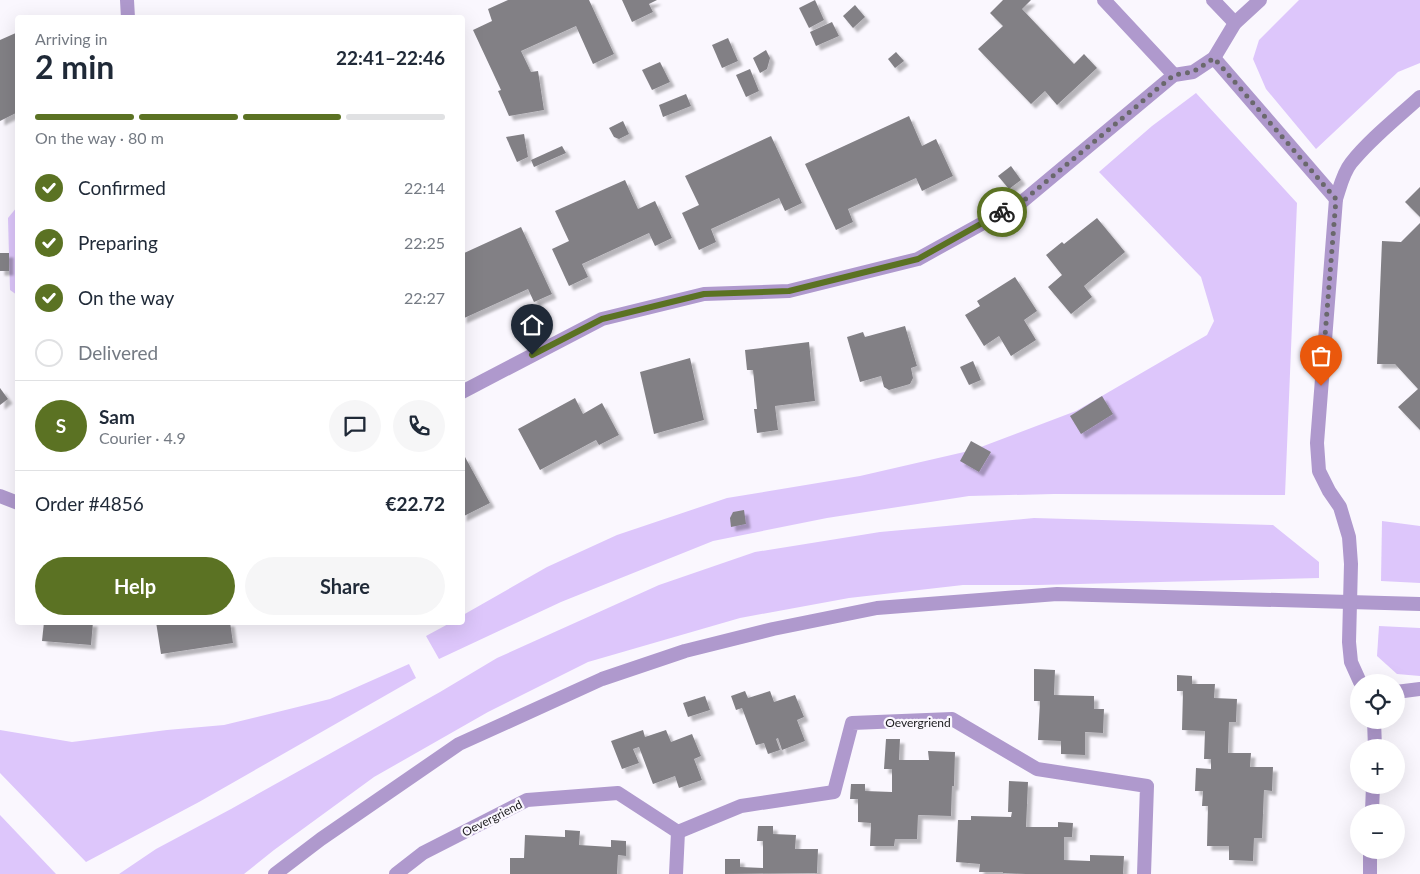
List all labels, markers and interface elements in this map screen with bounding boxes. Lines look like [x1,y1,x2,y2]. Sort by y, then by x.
text: Arriving in [35,29,108,48]
text: 22:41–22:46 [336,46,445,69]
text: 2 min [35,47,114,86]
text: On the way · 80 m [35,128,164,147]
icon: check [35,174,63,202]
text: Confirmed [78,176,166,199]
text: 22:14 [404,178,445,197]
courier [977,187,1027,237]
icon: bike [988,198,1016,226]
icon: check [35,229,63,257]
text: Preparing [78,231,158,254]
text: 22:25 [404,233,445,252]
icon: check [35,284,63,312]
text: On the way [78,286,174,309]
text: 22:27 [404,288,445,307]
pin [511,304,553,355]
icon: home [518,311,546,339]
pin [1300,335,1342,386]
text: Delivered [78,341,158,364]
icon: bag [1307,342,1335,370]
button: chat [329,400,381,452]
button: phone [393,400,445,452]
text: Sam [99,405,135,428]
text: S [56,414,66,437]
text: Courier · 4.9 [99,428,186,447]
text: Order #4856 [35,492,144,515]
text: €22.72 [385,492,445,515]
button: Help [35,557,235,615]
button: Share [245,557,445,615]
map controls [1350,674,1405,859]
button: locate [1350,674,1405,729]
street label: Oevergriend [885,715,951,730]
button: + [1350,739,1405,794]
street label: Oevergriend [459,796,525,840]
button: − [1350,804,1405,859]

